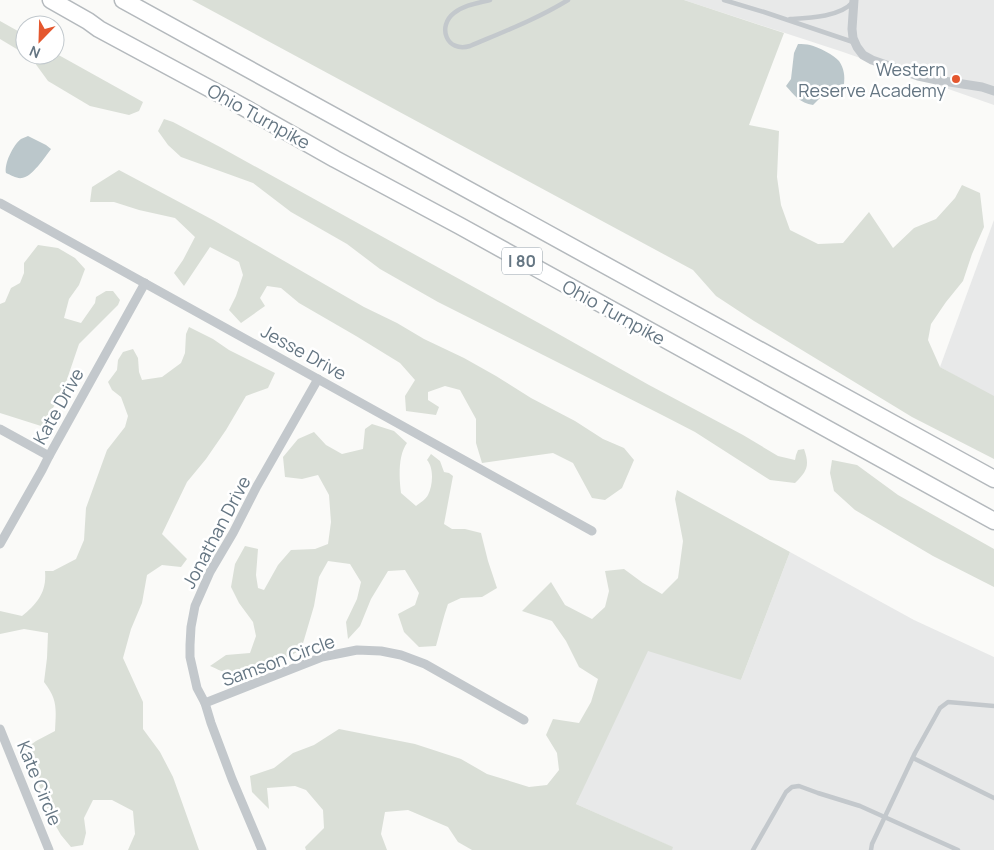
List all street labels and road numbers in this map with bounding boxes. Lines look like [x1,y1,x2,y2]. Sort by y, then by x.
street label: Ohio Turnpike [203,78,315,154]
road number: I 80 [502,248,542,274]
street label: Ohio Turnpike [558,274,670,350]
street label: Jesse Drive [257,319,351,385]
street label: Kate Drive [27,364,89,448]
street label: Jonathan Drive [176,472,256,592]
street label: Samson Circle [218,628,338,692]
street label: Kate Circle [12,737,68,829]

